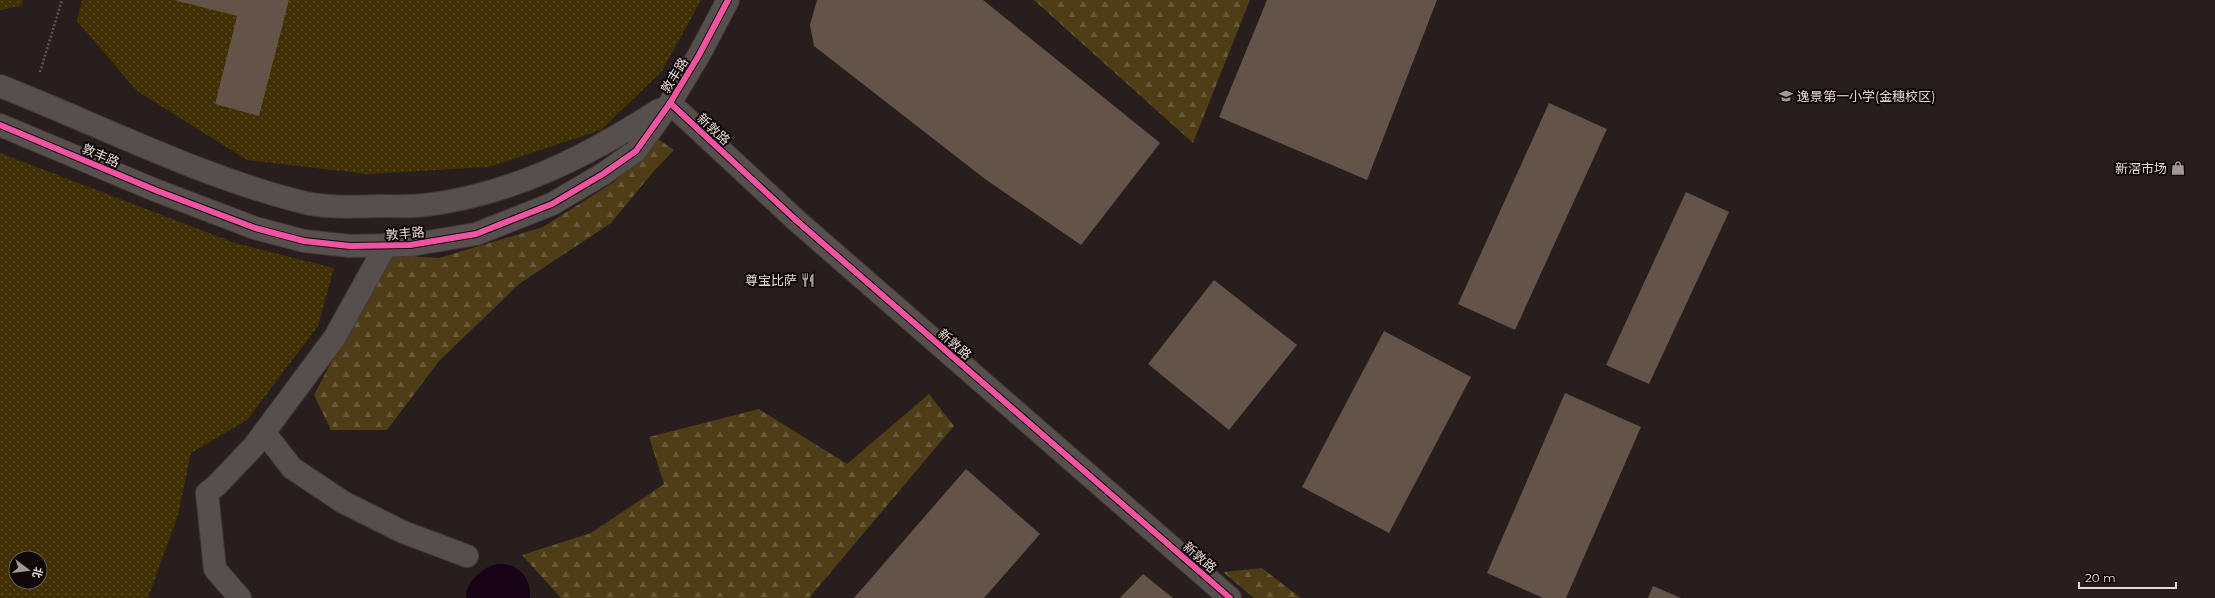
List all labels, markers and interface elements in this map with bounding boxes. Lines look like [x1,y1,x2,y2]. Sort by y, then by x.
street label: 敦丰路 [657,54,691,96]
school or university icon: 逸景第一小学(金穗校区) [1778,88,1794,104]
place label: 逸景第一小学(金穗校区) [1797,88,1936,104]
street label: 新敦路 [694,110,734,148]
street label: 敦丰路 [80,140,122,170]
place label: 新滘市场 [2115,160,2167,176]
shop icon: 新滘市场 [2170,160,2186,176]
street label: 敦丰路 [385,223,425,243]
place label: 尊宝比萨 [745,272,797,288]
restaurant icon: 尊宝比萨 [800,272,816,288]
street label: 新敦路 [935,325,975,363]
street label: 新敦路 [1180,538,1220,576]
north arrow [8,550,48,590]
scale bar [2079,564,2176,590]
text: 北 [29,565,46,580]
text: 20 m [2085,570,2116,585]

